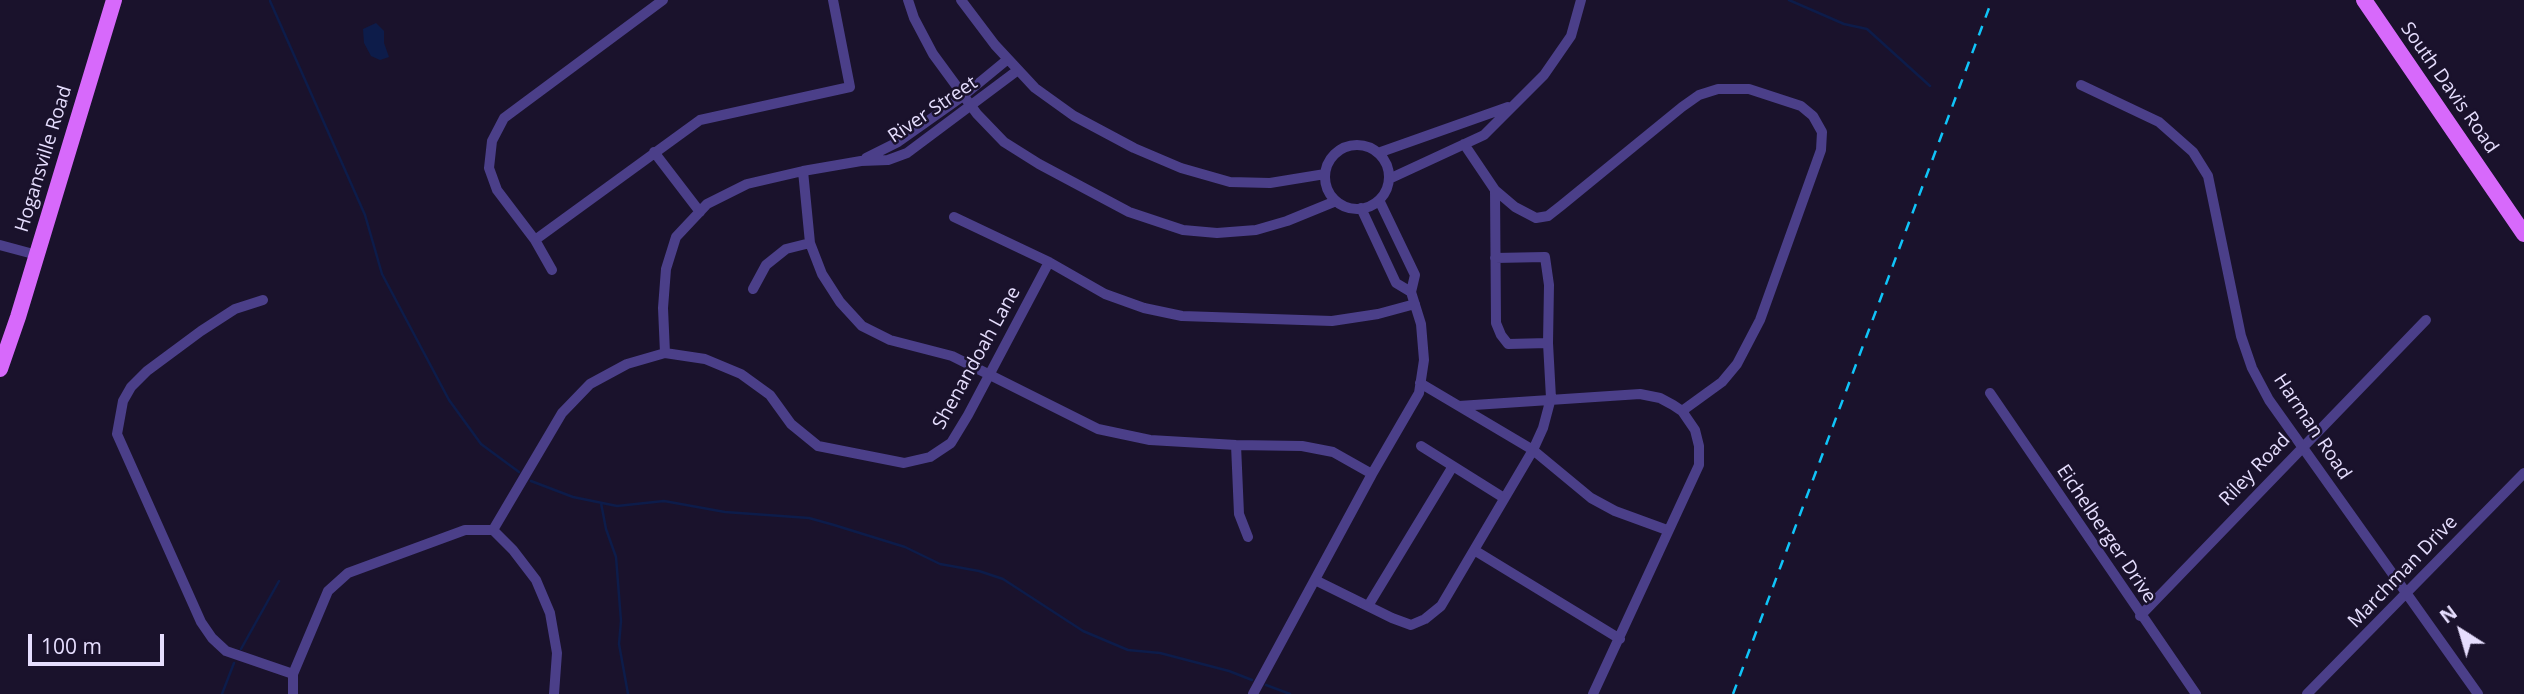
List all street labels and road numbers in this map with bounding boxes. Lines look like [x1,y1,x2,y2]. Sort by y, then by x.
street label: South Davis Road [2395,18,2503,158]
street label: River Street [884,72,982,148]
street label: Hogansville Road [11,83,77,235]
street label: Shenandoah Lane [928,283,1026,433]
street label: Harman Road [2268,370,2356,484]
street label: Riley Road [2215,429,2295,511]
street label: Eichelberger Drive [2051,461,2161,607]
street label: Marchman Drive [2344,511,2462,633]

